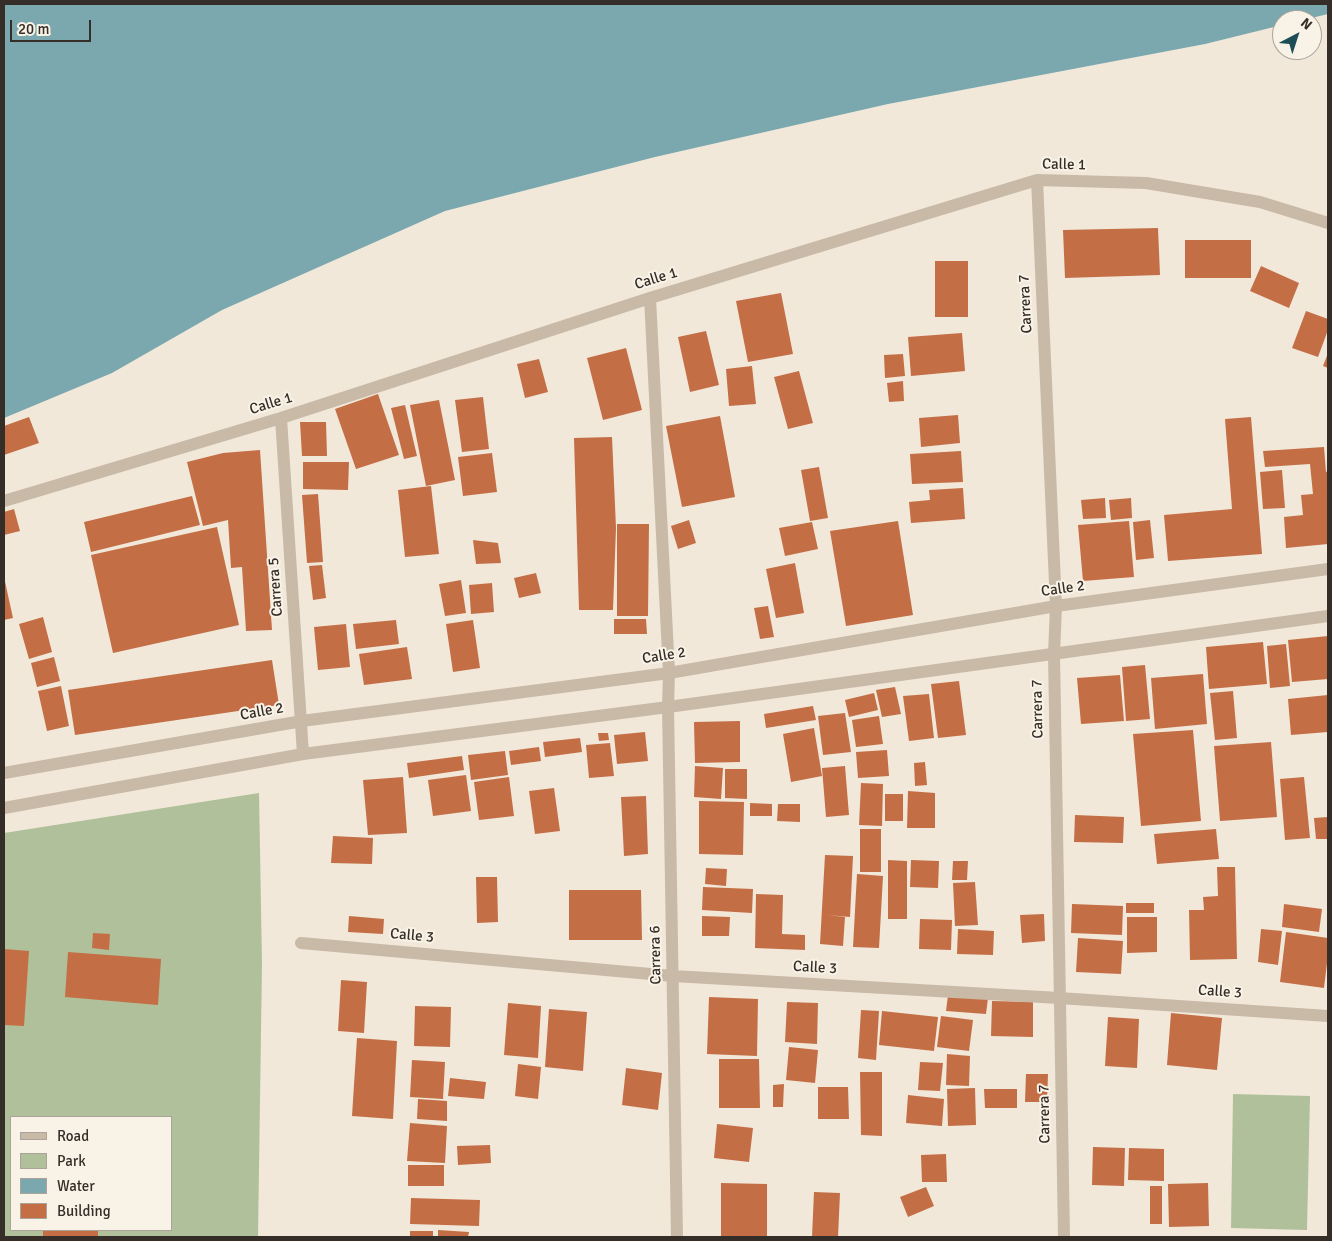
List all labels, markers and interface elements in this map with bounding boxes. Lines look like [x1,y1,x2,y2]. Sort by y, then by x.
scale bar [12,10,94,42]
north arrow [1272,10,1322,60]
text: N [1297,14,1316,34]
text: 20 m [18,20,49,38]
street label: Calle 1 [1042,156,1086,174]
street label: Calle 1 [632,264,680,294]
street label: Carrera 7 [1015,274,1037,334]
street label: Calle 1 [247,389,295,419]
street label: Carrera 5 [265,557,287,617]
street label: Calle 2 [1040,577,1086,601]
street label: Calle 2 [641,644,687,668]
street label: Carrera 7 [1028,679,1048,739]
street label: Calle 2 [239,699,285,725]
street label: Calle 3 [389,925,435,947]
street label: Carrera 6 [646,925,666,985]
street label: Calle 3 [793,958,837,978]
street label: Calle 3 [1197,981,1243,1003]
street label: Carrera 7 [1035,1084,1055,1144]
legend [10,1116,172,1231]
text: Road [57,1127,89,1145]
text: Park [57,1152,86,1170]
text: Water [57,1177,95,1195]
text: Building [57,1202,111,1220]

